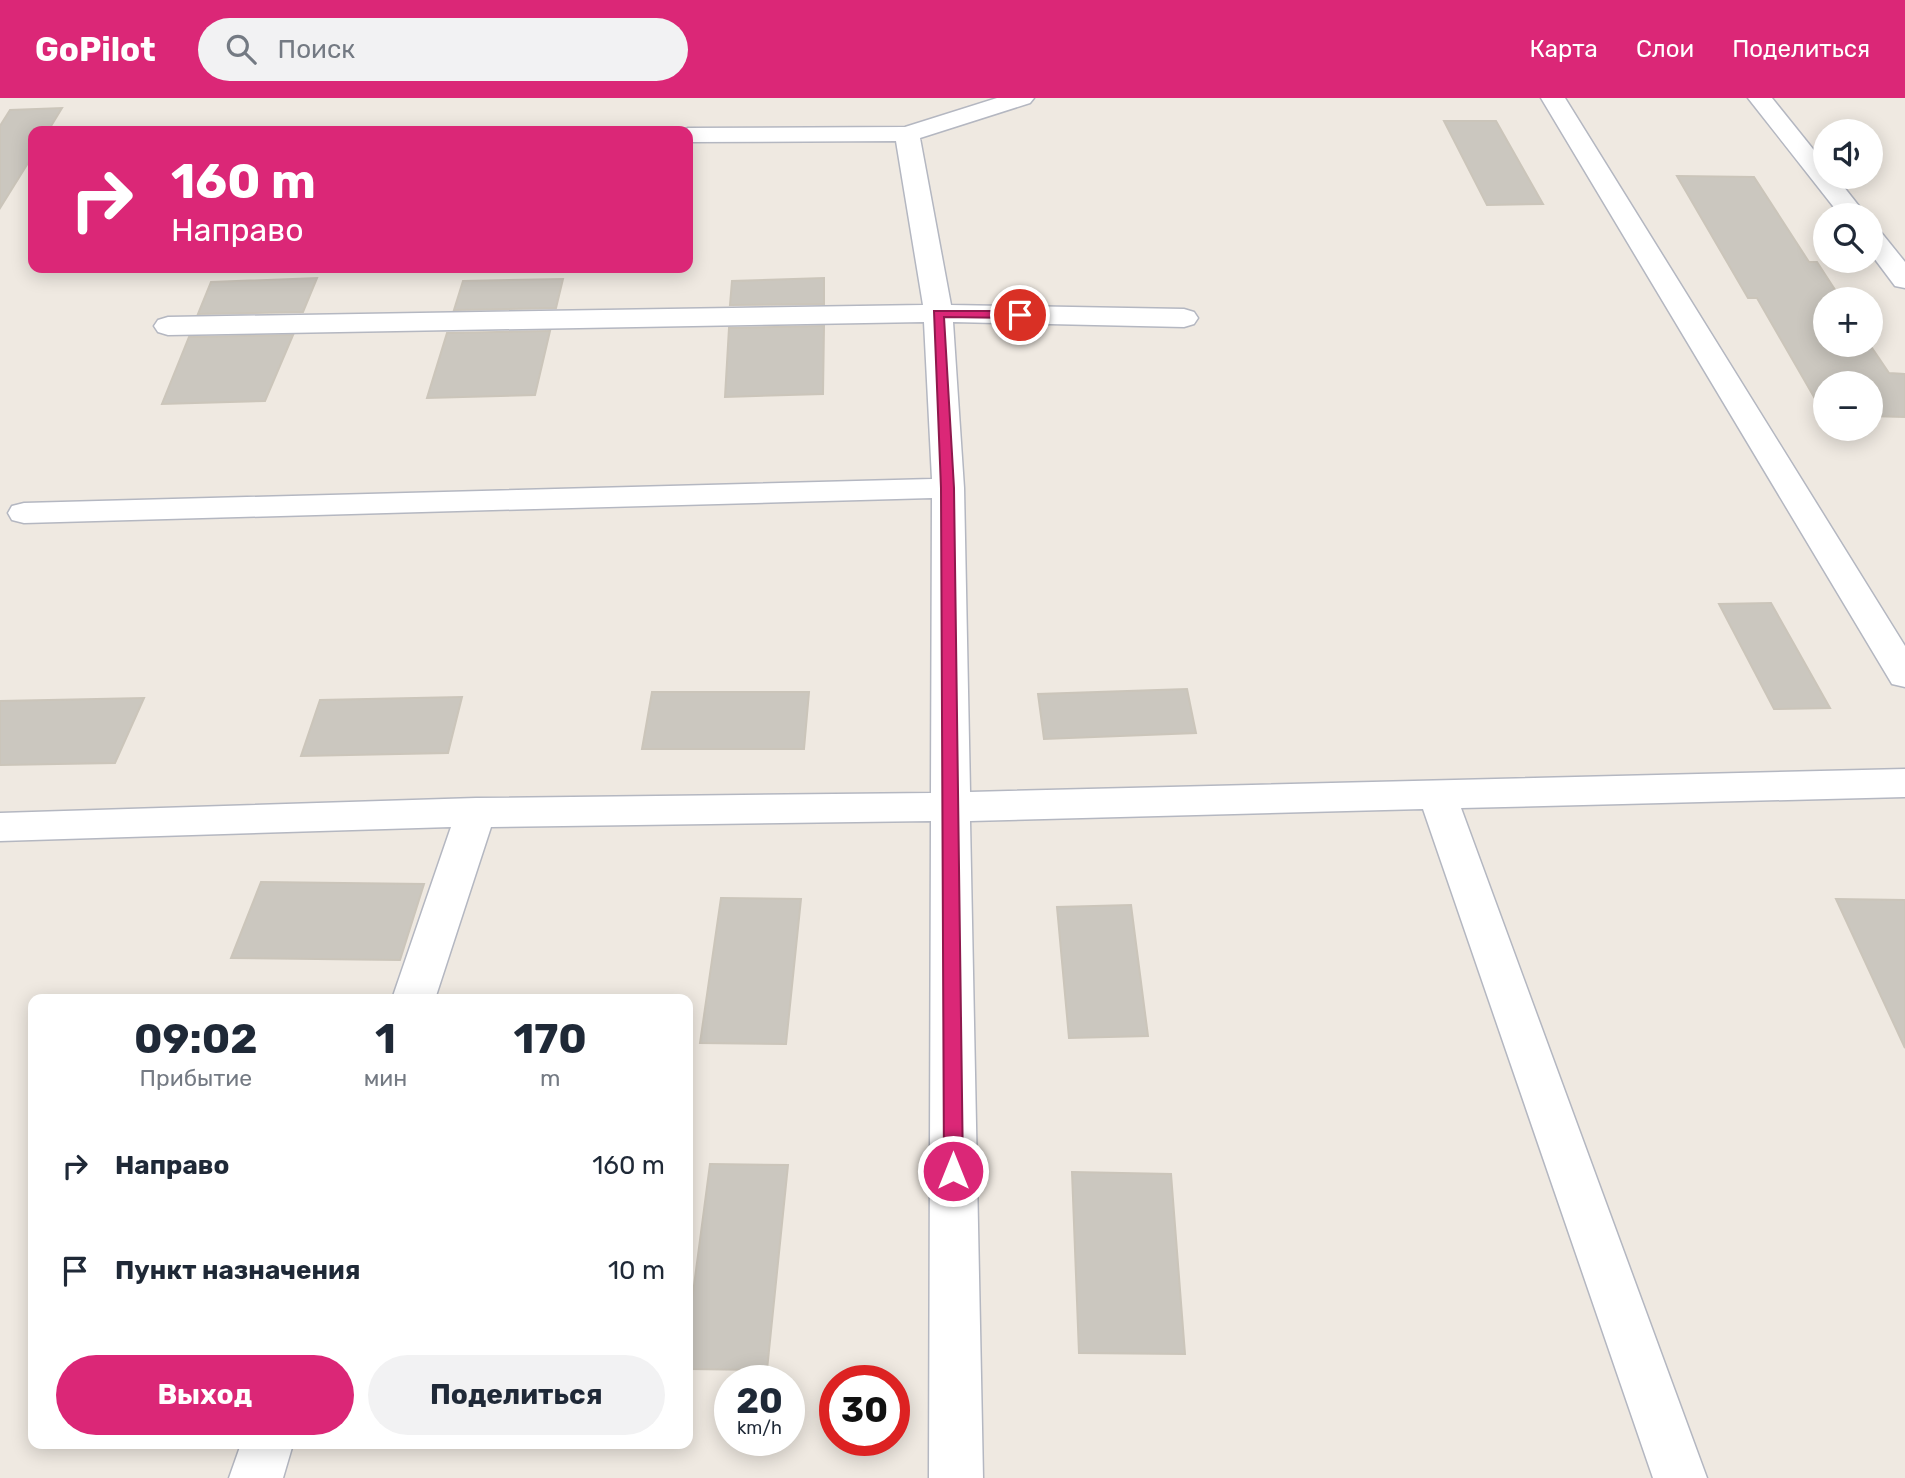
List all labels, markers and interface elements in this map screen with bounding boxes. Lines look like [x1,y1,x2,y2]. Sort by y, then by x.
search box [198,18,688,81]
text: GoPilot [35,30,156,69]
icon: search [222,30,260,68]
text: Поиск [278,34,355,65]
text: Карта [1529,35,1598,63]
text: Слои [1636,35,1694,63]
text: Поделиться [1732,35,1870,63]
map controls [1813,119,1883,441]
button: sound [1813,119,1883,189]
text: 160 m [171,152,316,210]
icon: right [56,154,147,245]
button: search [1813,203,1883,273]
text: Направо [171,211,304,249]
pin [990,285,1050,345]
button: + [1813,287,1883,357]
icon: arrive [1001,296,1039,334]
button: − [1813,371,1883,441]
text: 09:02 [134,1014,258,1064]
text: 1 [375,1014,396,1064]
text: 170 [513,1014,587,1064]
text: Прибытие [140,1064,252,1092]
text: мин [364,1064,407,1092]
text: m [540,1064,560,1092]
position arrow [916,1134,990,1208]
icon: right [56,1147,94,1185]
text: Направо [115,1150,229,1181]
text: 160 m [592,1150,665,1181]
icon: arrive [56,1252,94,1290]
text: Пункт назначения [115,1255,360,1286]
text: 10 m [608,1255,665,1286]
button: Выход [56,1355,354,1435]
button: Поделиться [368,1355,665,1435]
speed limit sign: 30 [819,1365,910,1456]
text: 20 [736,1380,783,1422]
text: km/h [737,1417,782,1439]

